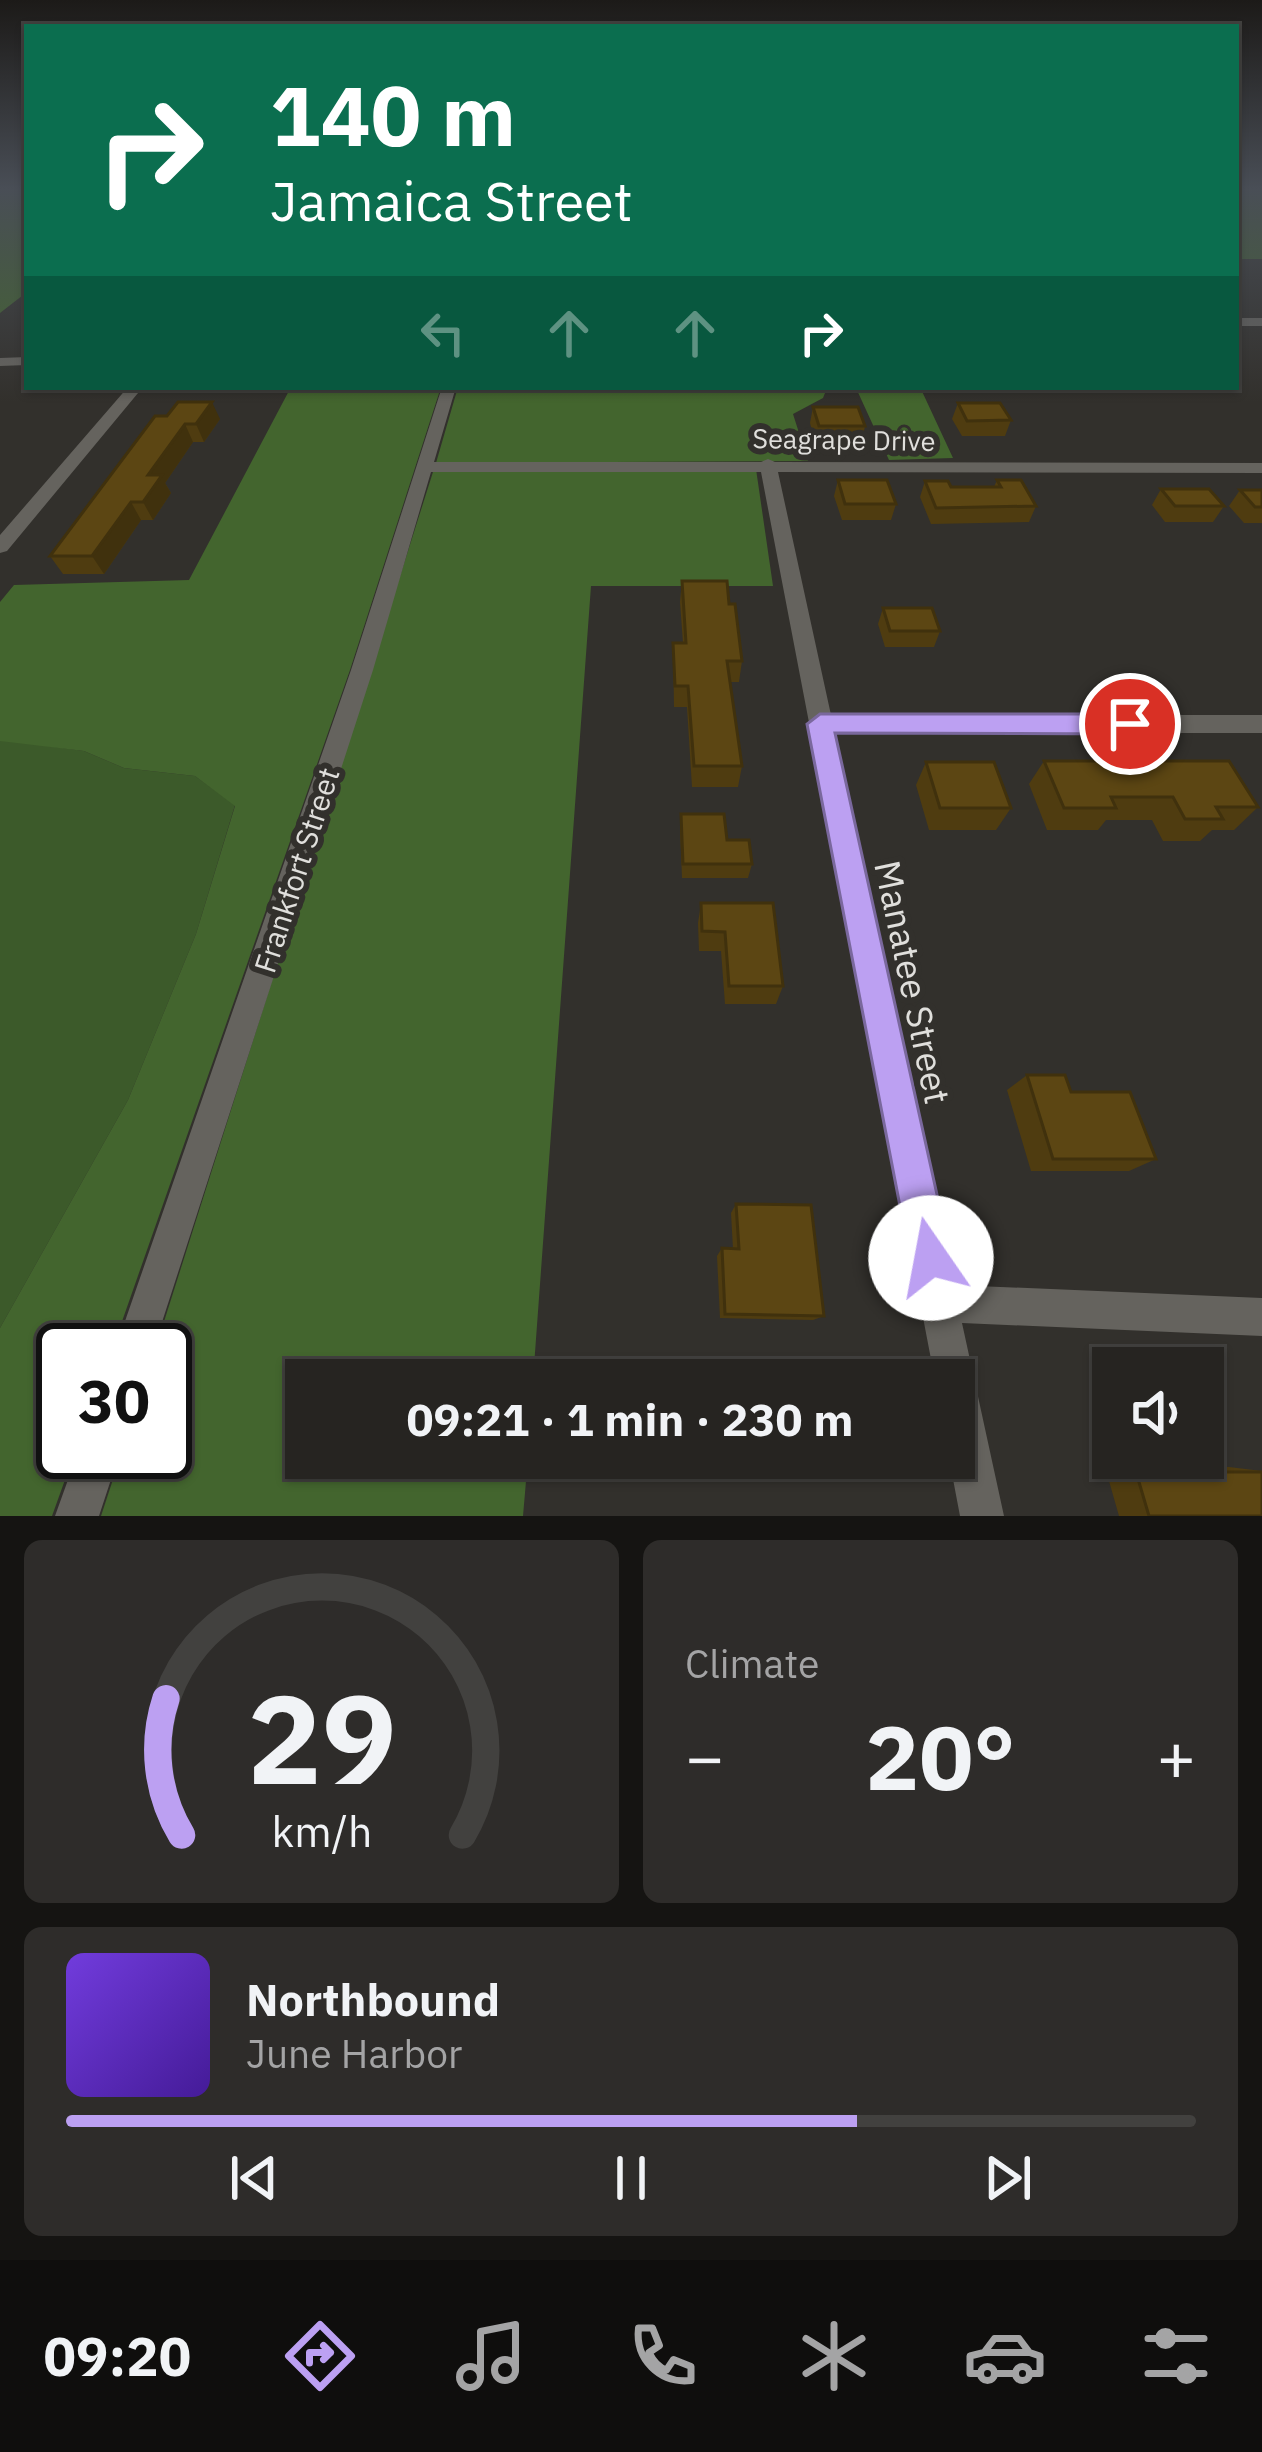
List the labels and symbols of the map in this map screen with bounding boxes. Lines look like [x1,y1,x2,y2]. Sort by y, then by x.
street label: Seagrape Drive [752,420,936,458]
pin [1079,673,1181,775]
street label: Frankfort Street [244,763,348,977]
street label: Manatee Street [864,856,962,1108]
position arrow [868,1195,994,1321]
speed limit sign: 30 [36,1323,192,1479]

